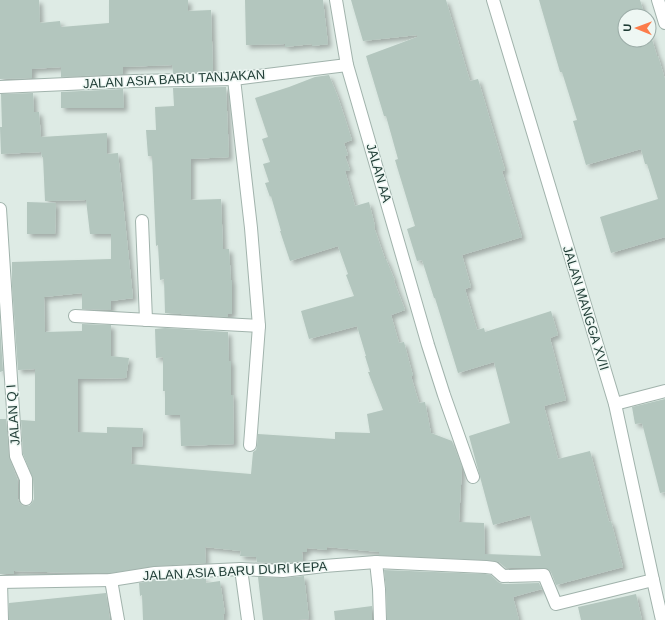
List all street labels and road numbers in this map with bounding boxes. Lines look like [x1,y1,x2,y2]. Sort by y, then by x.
street label: JALAN ASIA BARU TANJAKAN [83,67,265,91]
street label: JALAN AA [363,142,395,205]
street label: JALAN MANGGA XVII [560,244,612,372]
street label: JALAN Q I [3,384,23,446]
street label: JALAN ASIA BARU DURI KEPA [142,559,328,583]

